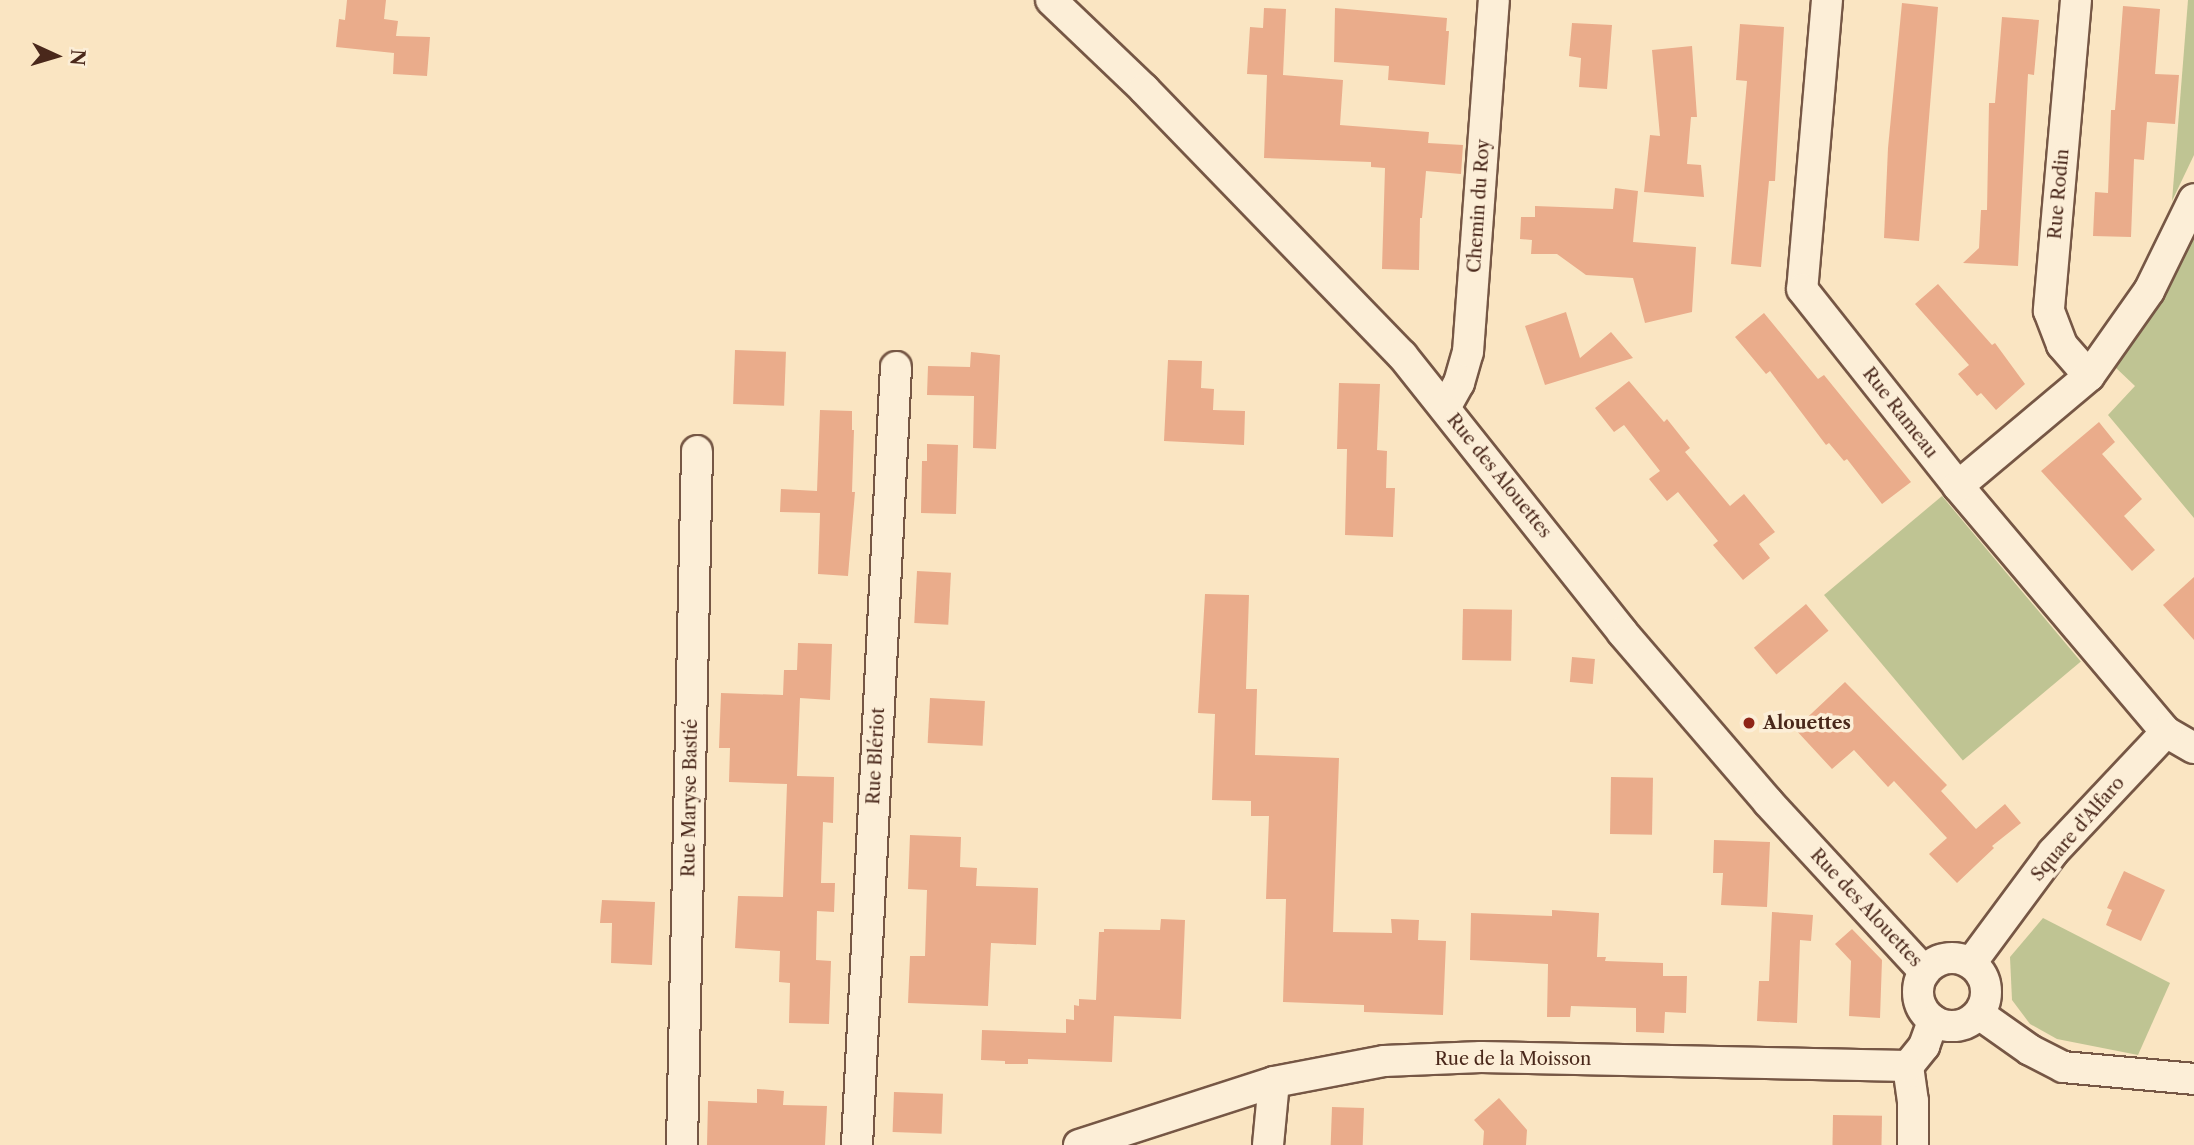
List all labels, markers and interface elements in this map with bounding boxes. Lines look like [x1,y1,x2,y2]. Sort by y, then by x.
north arrow [21,21,91,91]
text: N [65,48,89,67]
street label: Chemin du Roy [1464,138,1494,274]
street label: Rue Rodin [2044,148,2074,240]
street label: Rue Rameau [1858,363,1942,463]
street label: Rue des Alouettes [1442,409,1556,543]
street label: Rue Blériot [863,707,889,805]
place label: Alouettes [1763,712,1851,734]
marker: Alouettes [1741,715,1757,731]
street label: Rue Maryse Bastié [678,719,702,877]
street label: Square d'Alfaro [2027,772,2129,886]
street label: Rue des Alouettes [1805,844,1927,972]
street label: Rue de la Moisson [1435,1048,1591,1070]

